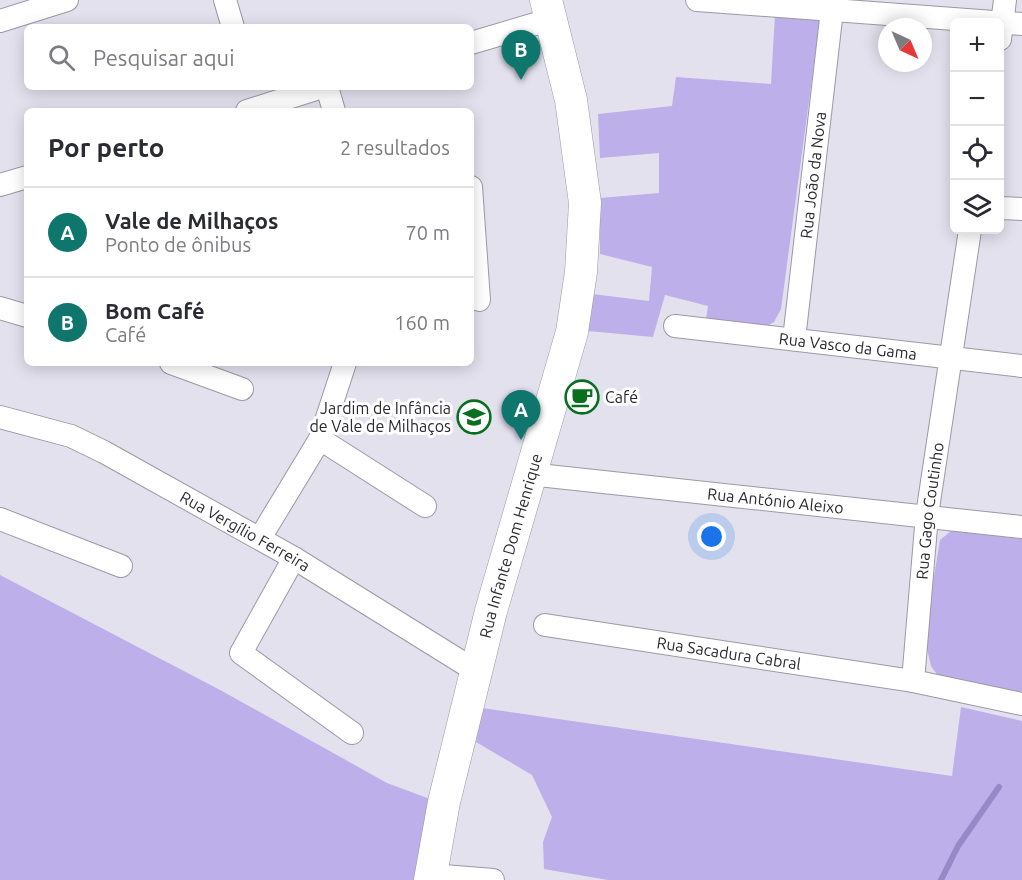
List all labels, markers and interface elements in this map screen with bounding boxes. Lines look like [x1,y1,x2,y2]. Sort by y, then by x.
north arrow [878,18,932,72]
map controls [950,18,1004,234]
button: + [950,18,1004,72]
search box [24,24,474,90]
pin: B [502,31,540,80]
icon: search [45,41,78,74]
text: Pesquisar aqui [93,45,235,70]
button: − [950,72,1004,126]
street label: Rua João da Nova [797,111,829,240]
button: locate [950,126,1004,180]
text: Por perto [48,133,164,162]
text: 2 resultados [340,136,450,159]
button: layers [950,180,1004,234]
text: Vale de Milhaços [105,208,278,233]
text: A [60,221,75,244]
text: 70 m [406,221,450,244]
text: Ponto de ônibus [105,233,251,256]
text: Bom Café [105,298,205,323]
text: B [61,311,74,334]
text: 160 m [394,311,450,334]
text: Café [105,323,146,346]
street label: Rua Vasco da Gama [778,329,918,363]
cafe icon: Café [564,379,600,415]
place label: Café [605,388,638,406]
pin: A [502,390,540,440]
place label: Jardim de Infância de Vale de Milhaços [309,399,451,435]
school or university icon: Jardim de Infância de Vale de Milhaços [456,399,492,435]
street label: Rua Gago Coutinho [913,441,947,580]
street label: Rua Infante Dom Henrique [476,451,545,640]
street label: Rua António Aleixo [707,484,845,517]
street label: Rua Vergílio Ferreira [177,487,313,575]
your location [697,522,726,551]
street label: Rua Sacadura Cabral [655,633,802,673]

